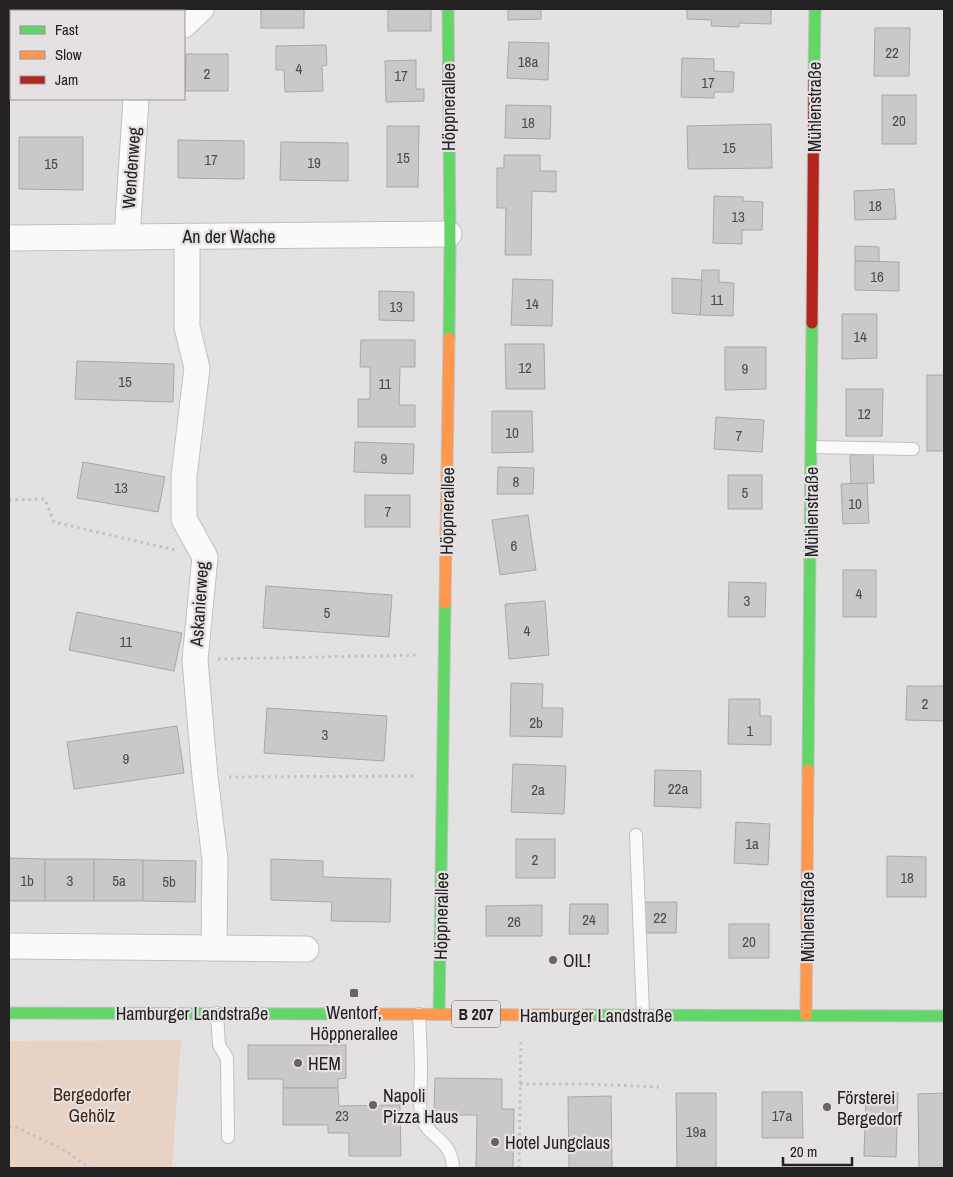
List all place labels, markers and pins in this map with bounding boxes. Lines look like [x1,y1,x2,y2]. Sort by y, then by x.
place label: OIL! [563,948,591,973]
marker: OIL! [547,954,559,966]
marker: Wentorf, Höppnerallee [348,987,360,999]
place label: Wentorf, Höppnerallee [310,1000,398,1046]
place label: HEM [308,1051,341,1076]
marker: HEM [292,1057,304,1069]
place label: Napoli Pizza Haus [383,1083,458,1129]
place label: Försterei Bergedorf [837,1085,903,1131]
marker: Napoli Pizza Haus [367,1099,379,1111]
marker: Försterei Bergedorf [821,1101,833,1113]
place label: Hotel Jungclaus [505,1130,610,1155]
marker: Hotel Jungclaus [489,1136,501,1148]

